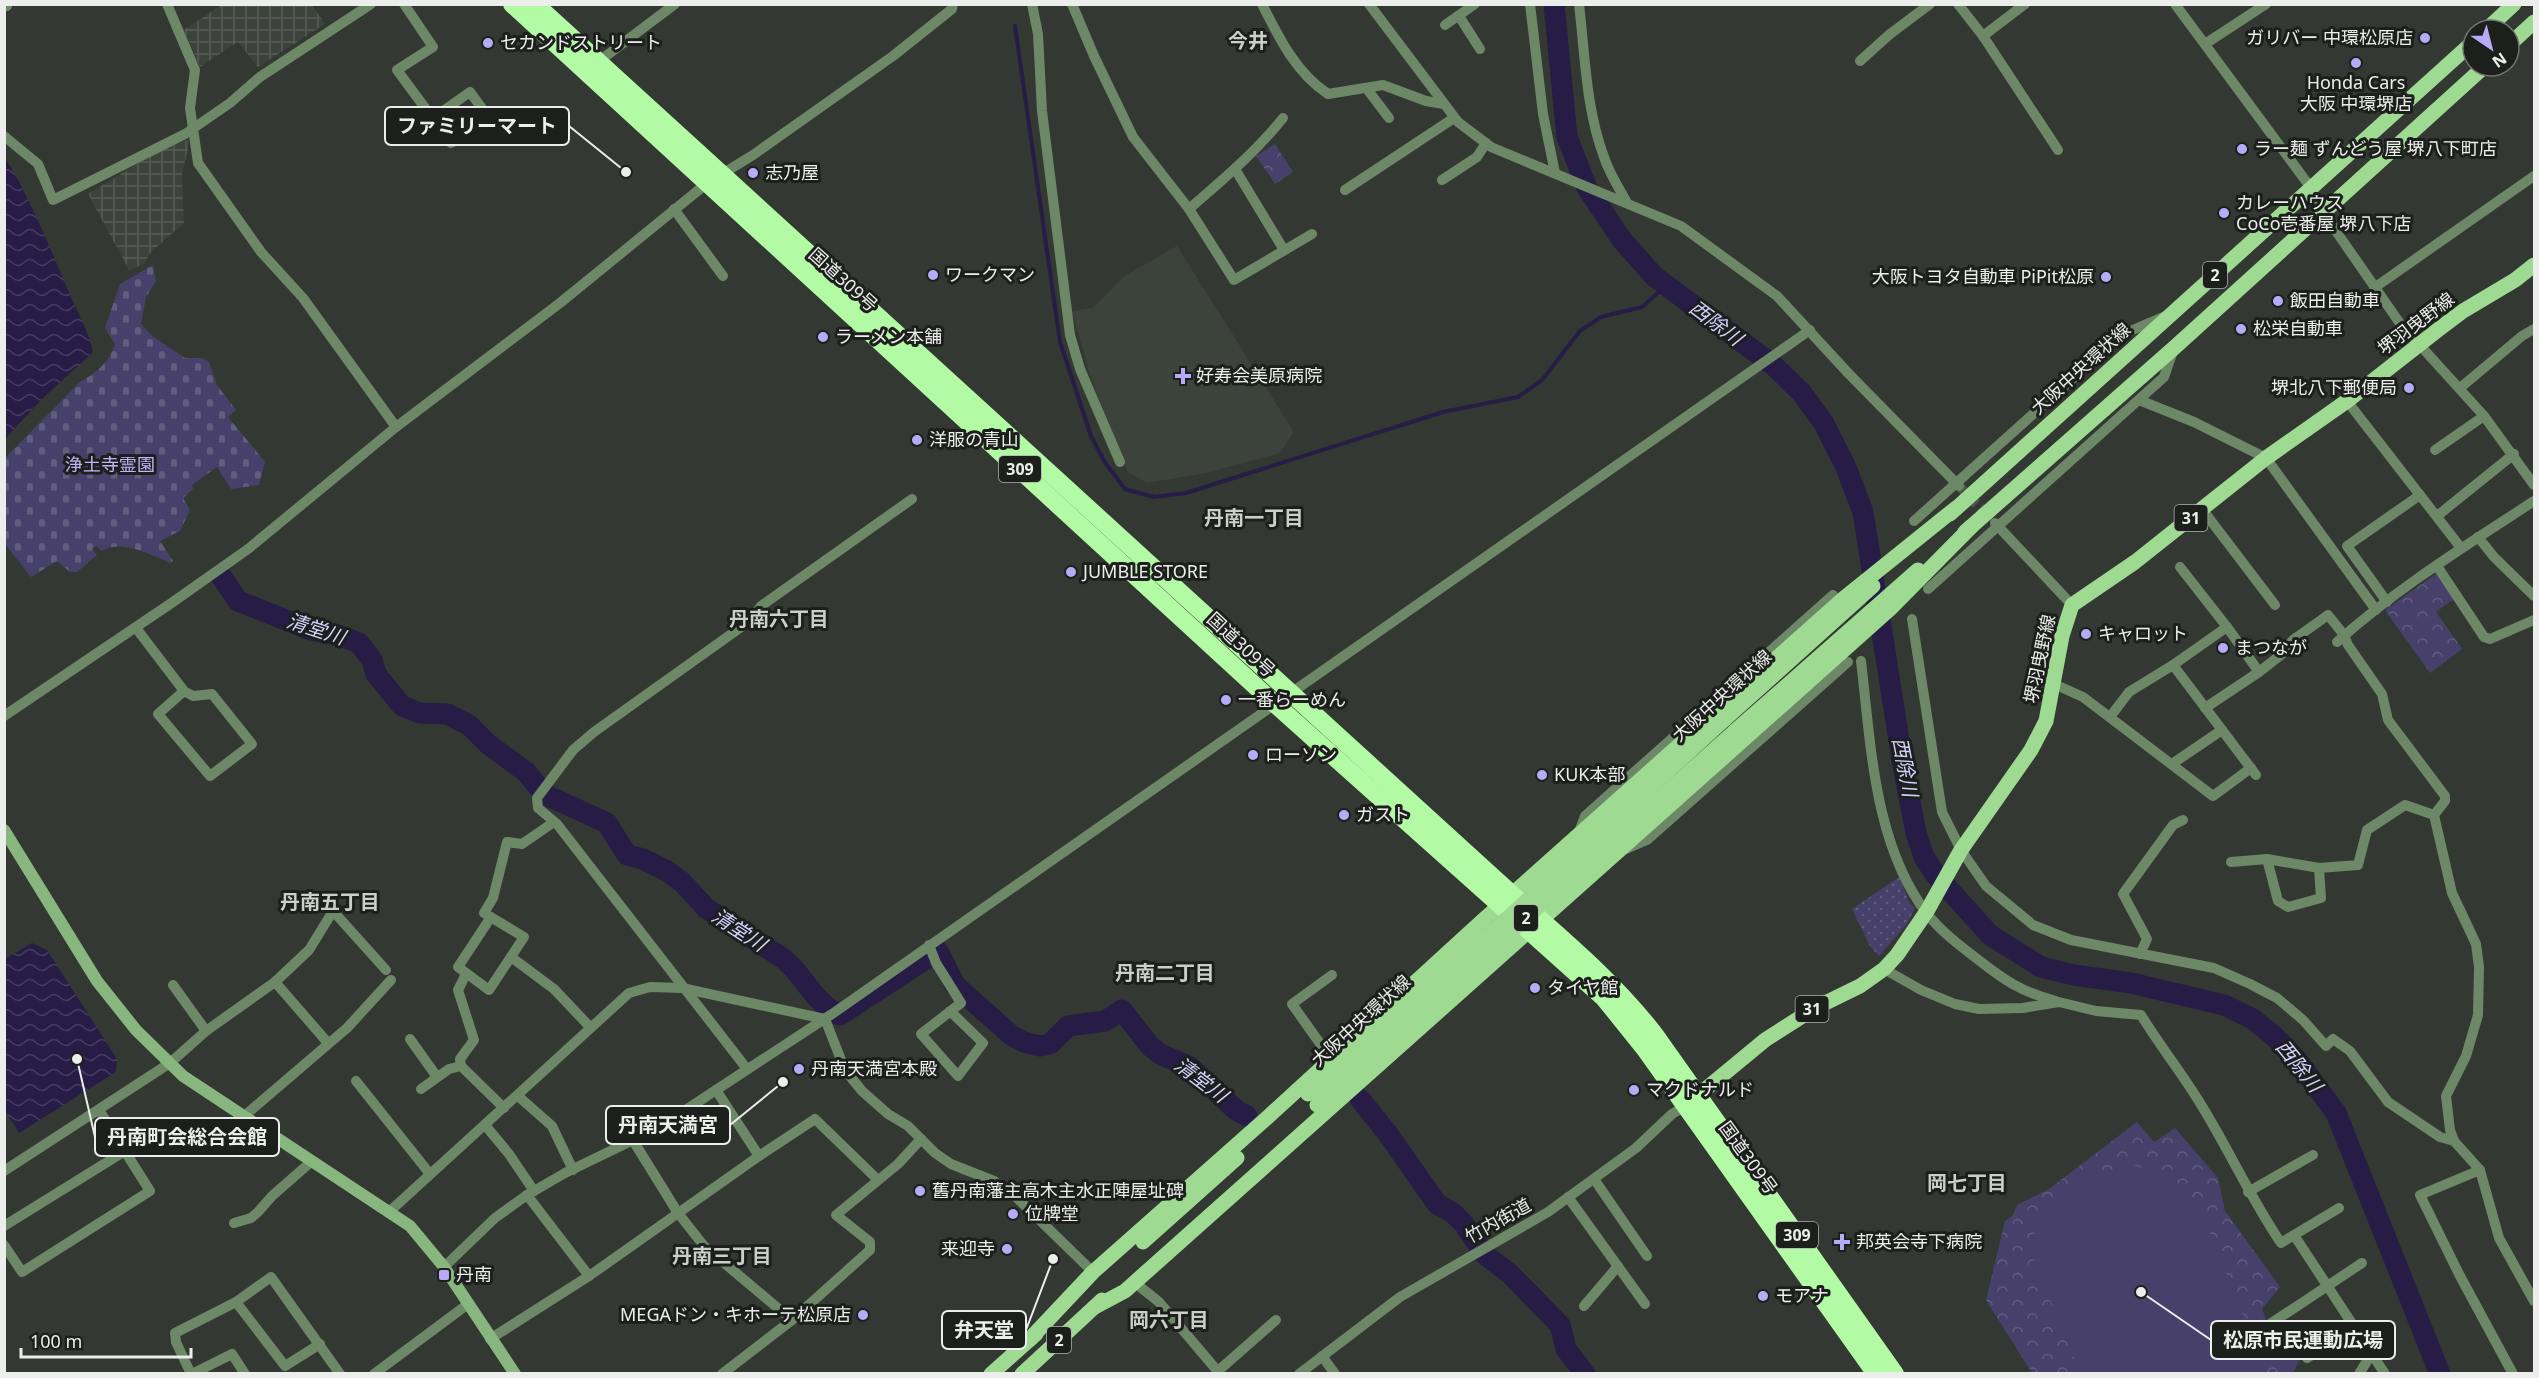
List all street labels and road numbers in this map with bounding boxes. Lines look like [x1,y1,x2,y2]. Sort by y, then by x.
street label: 国道309号 [804,242,883,317]
road number: 2 [2203,262,2227,288]
street label: 堺羽曳野線 [2372,287,2459,360]
street label: 大阪中央環状線 [2025,317,2135,419]
road number: 309 [999,456,1041,482]
road number: 31 [2174,505,2208,531]
street label: 国道309号 [1202,607,1281,682]
street label: 堺羽曳野線 [2018,612,2060,705]
street label: 大阪中央環状線 [1666,644,1776,746]
road number: 2 [1514,905,1538,931]
street label: 大阪中央環状線 [1305,969,1415,1071]
road number: 31 [1796,996,1828,1022]
street label: 国道309号 [1714,1116,1783,1199]
street label: 竹内街道 [1460,1192,1535,1248]
road number: 309 [1776,1222,1818,1248]
road number: 2 [1047,1327,1071,1353]

